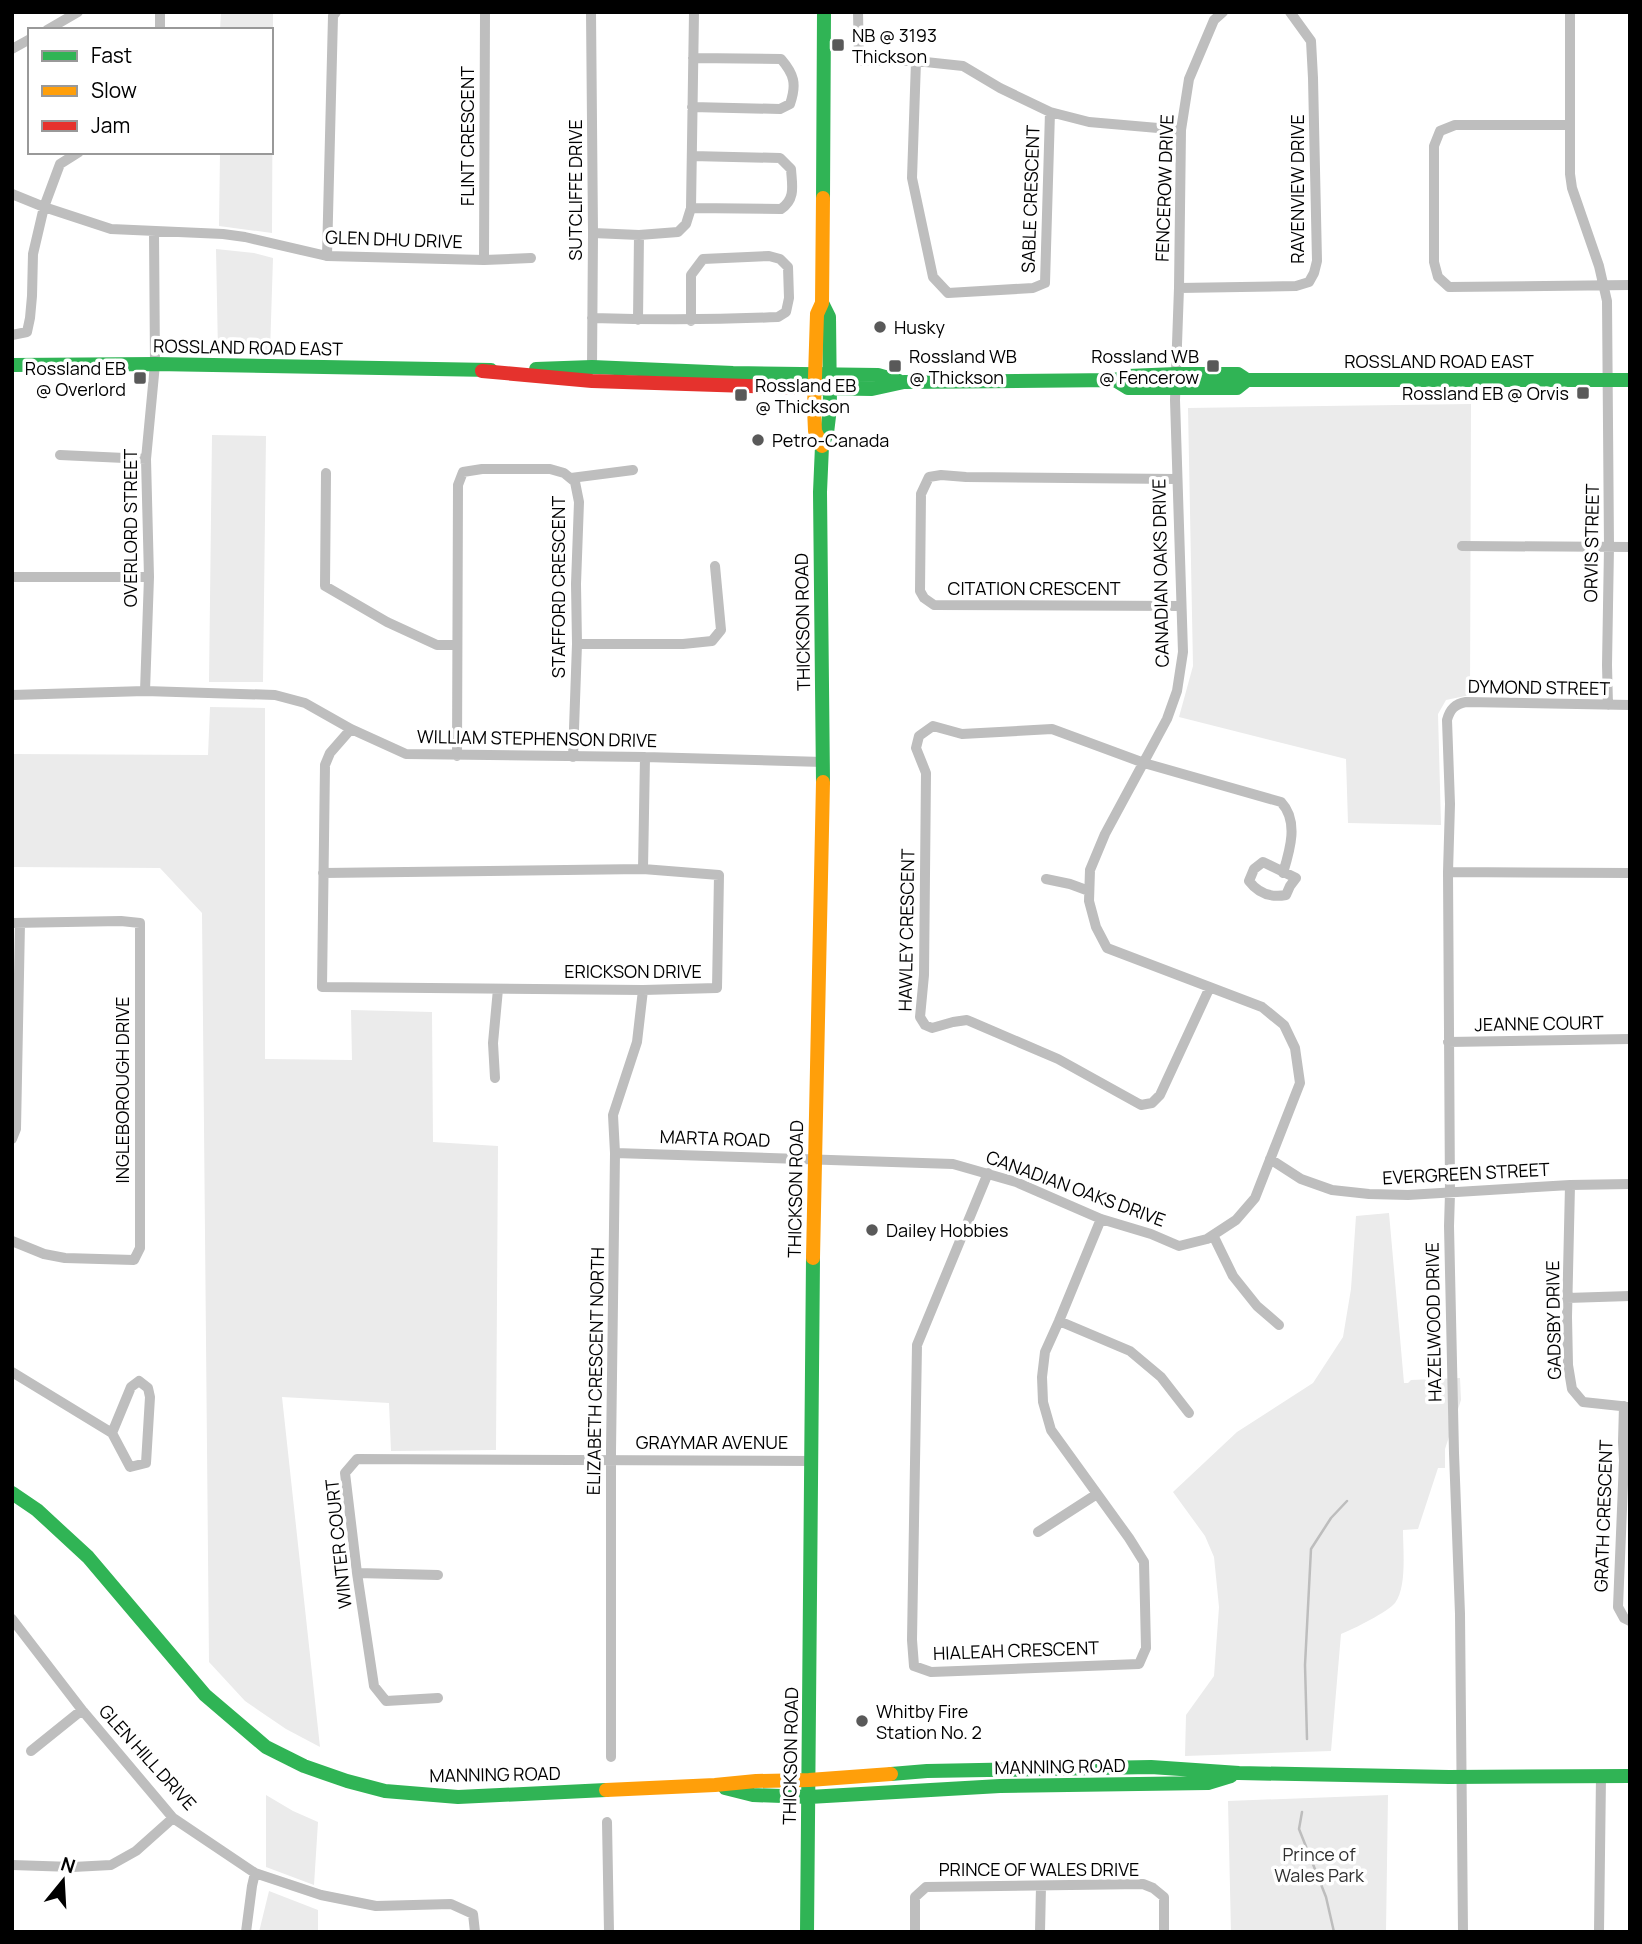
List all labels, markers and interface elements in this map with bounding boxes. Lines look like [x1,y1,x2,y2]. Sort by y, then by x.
place label: NB @ 3193 Thickson [852,23,937,68]
legend [28,28,273,154]
marker: NB @ 3193 Thickson [830,37,846,53]
text: Fast [91,41,132,69]
street label: FLINT CRESCENT [455,66,479,206]
text: Slow [91,76,137,104]
text: Jam [91,111,130,139]
street label: FENCEROW DRIVE [1149,114,1179,262]
street label: RAVENVIEW DRIVE [1285,114,1309,264]
street label: SUTCLIFFE DRIVE [563,119,587,261]
street label: SABLE CRESCENT [1015,124,1045,273]
street label: GLEN DHU DRIVE [325,225,463,253]
place label: Husky [894,315,945,339]
marker: Husky [872,319,888,335]
street label: ROSSLAND ROAD EAST [153,333,343,361]
place label: Rossland WB @ Thickson [909,344,1017,389]
place label: Rossland WB @ Fencerow [1091,344,1199,389]
street label: ROSSLAND ROAD EAST [1344,349,1534,373]
place label: Rossland EB @ Overlord [25,356,126,401]
marker: Rossland WB @ Thickson [887,358,903,374]
marker: Rossland WB @ Fencerow [1205,358,1221,374]
marker: Rossland EB @ Overlord [132,370,148,386]
place label: Rossland EB @ Thickson [755,373,856,418]
place label: Rossland EB @ Orvis [1402,381,1569,405]
marker: Rossland EB @ Orvis [1575,385,1591,401]
marker: Rossland EB @ Thickson [733,387,749,403]
place label: Petro-Canada [772,428,889,452]
marker: Petro-Canada [750,432,766,448]
street label: OVERLORD STREET [118,449,142,607]
street label: CANADIAN OAKS DRIVE [1146,478,1174,668]
street label: ORVIS STREET [1578,483,1604,602]
street label: STAFFORD CRESCENT [546,496,570,678]
street label: THICKSON ROAD [789,553,815,691]
street label: CITATION CRESCENT [948,576,1121,600]
street label: DYMOND STREET [1468,674,1611,700]
street label: WILLIAM STEPHENSON DRIVE [417,724,657,752]
street label: HAWLEY CRESCENT [893,848,919,1012]
street label: ERICKSON DRIVE [564,959,702,983]
street label: INGLEBOROUGH DRIVE [110,996,134,1184]
street label: JEANNE COURT [1474,1010,1604,1036]
street label: THICKSON ROAD [782,1120,808,1258]
street label: MARTA ROAD [659,1124,771,1152]
street label: CANADIAN OAKS DRIVE [983,1144,1169,1232]
street label: EVERGREEN STREET [1382,1157,1551,1189]
place label: Dailey Hobbies [886,1218,1008,1242]
marker: Dailey Hobbies [864,1222,880,1238]
street label: HAZELWOOD DRIVE [1420,1242,1446,1402]
street label: ELIZABETH CRESCENT NORTH [581,1247,609,1495]
street label: GADSBY DRIVE [1540,1260,1566,1380]
street label: GRAYMAR AVENUE [636,1430,788,1454]
street label: GRATH CRESCENT [1588,1439,1618,1593]
street label: WINTER COURT [319,1478,357,1610]
street label: HIALEAH CRESCENT [933,1635,1100,1665]
street label: THICKSON ROAD [777,1687,803,1825]
street label: GLEN HILL DRIVE [94,1699,202,1815]
place label: Whitby Fire Station No. 2 [876,1699,982,1744]
marker: Whitby Fire Station No. 2 [854,1713,870,1729]
street label: MANNING ROAD [994,1753,1126,1779]
street label: MANNING ROAD [429,1761,561,1787]
park label: Prince of Wales Park [1274,1842,1365,1887]
north arrow [28,1846,98,1916]
text: N [58,1850,79,1879]
street label: PRINCE OF WALES DRIVE [939,1857,1139,1881]

